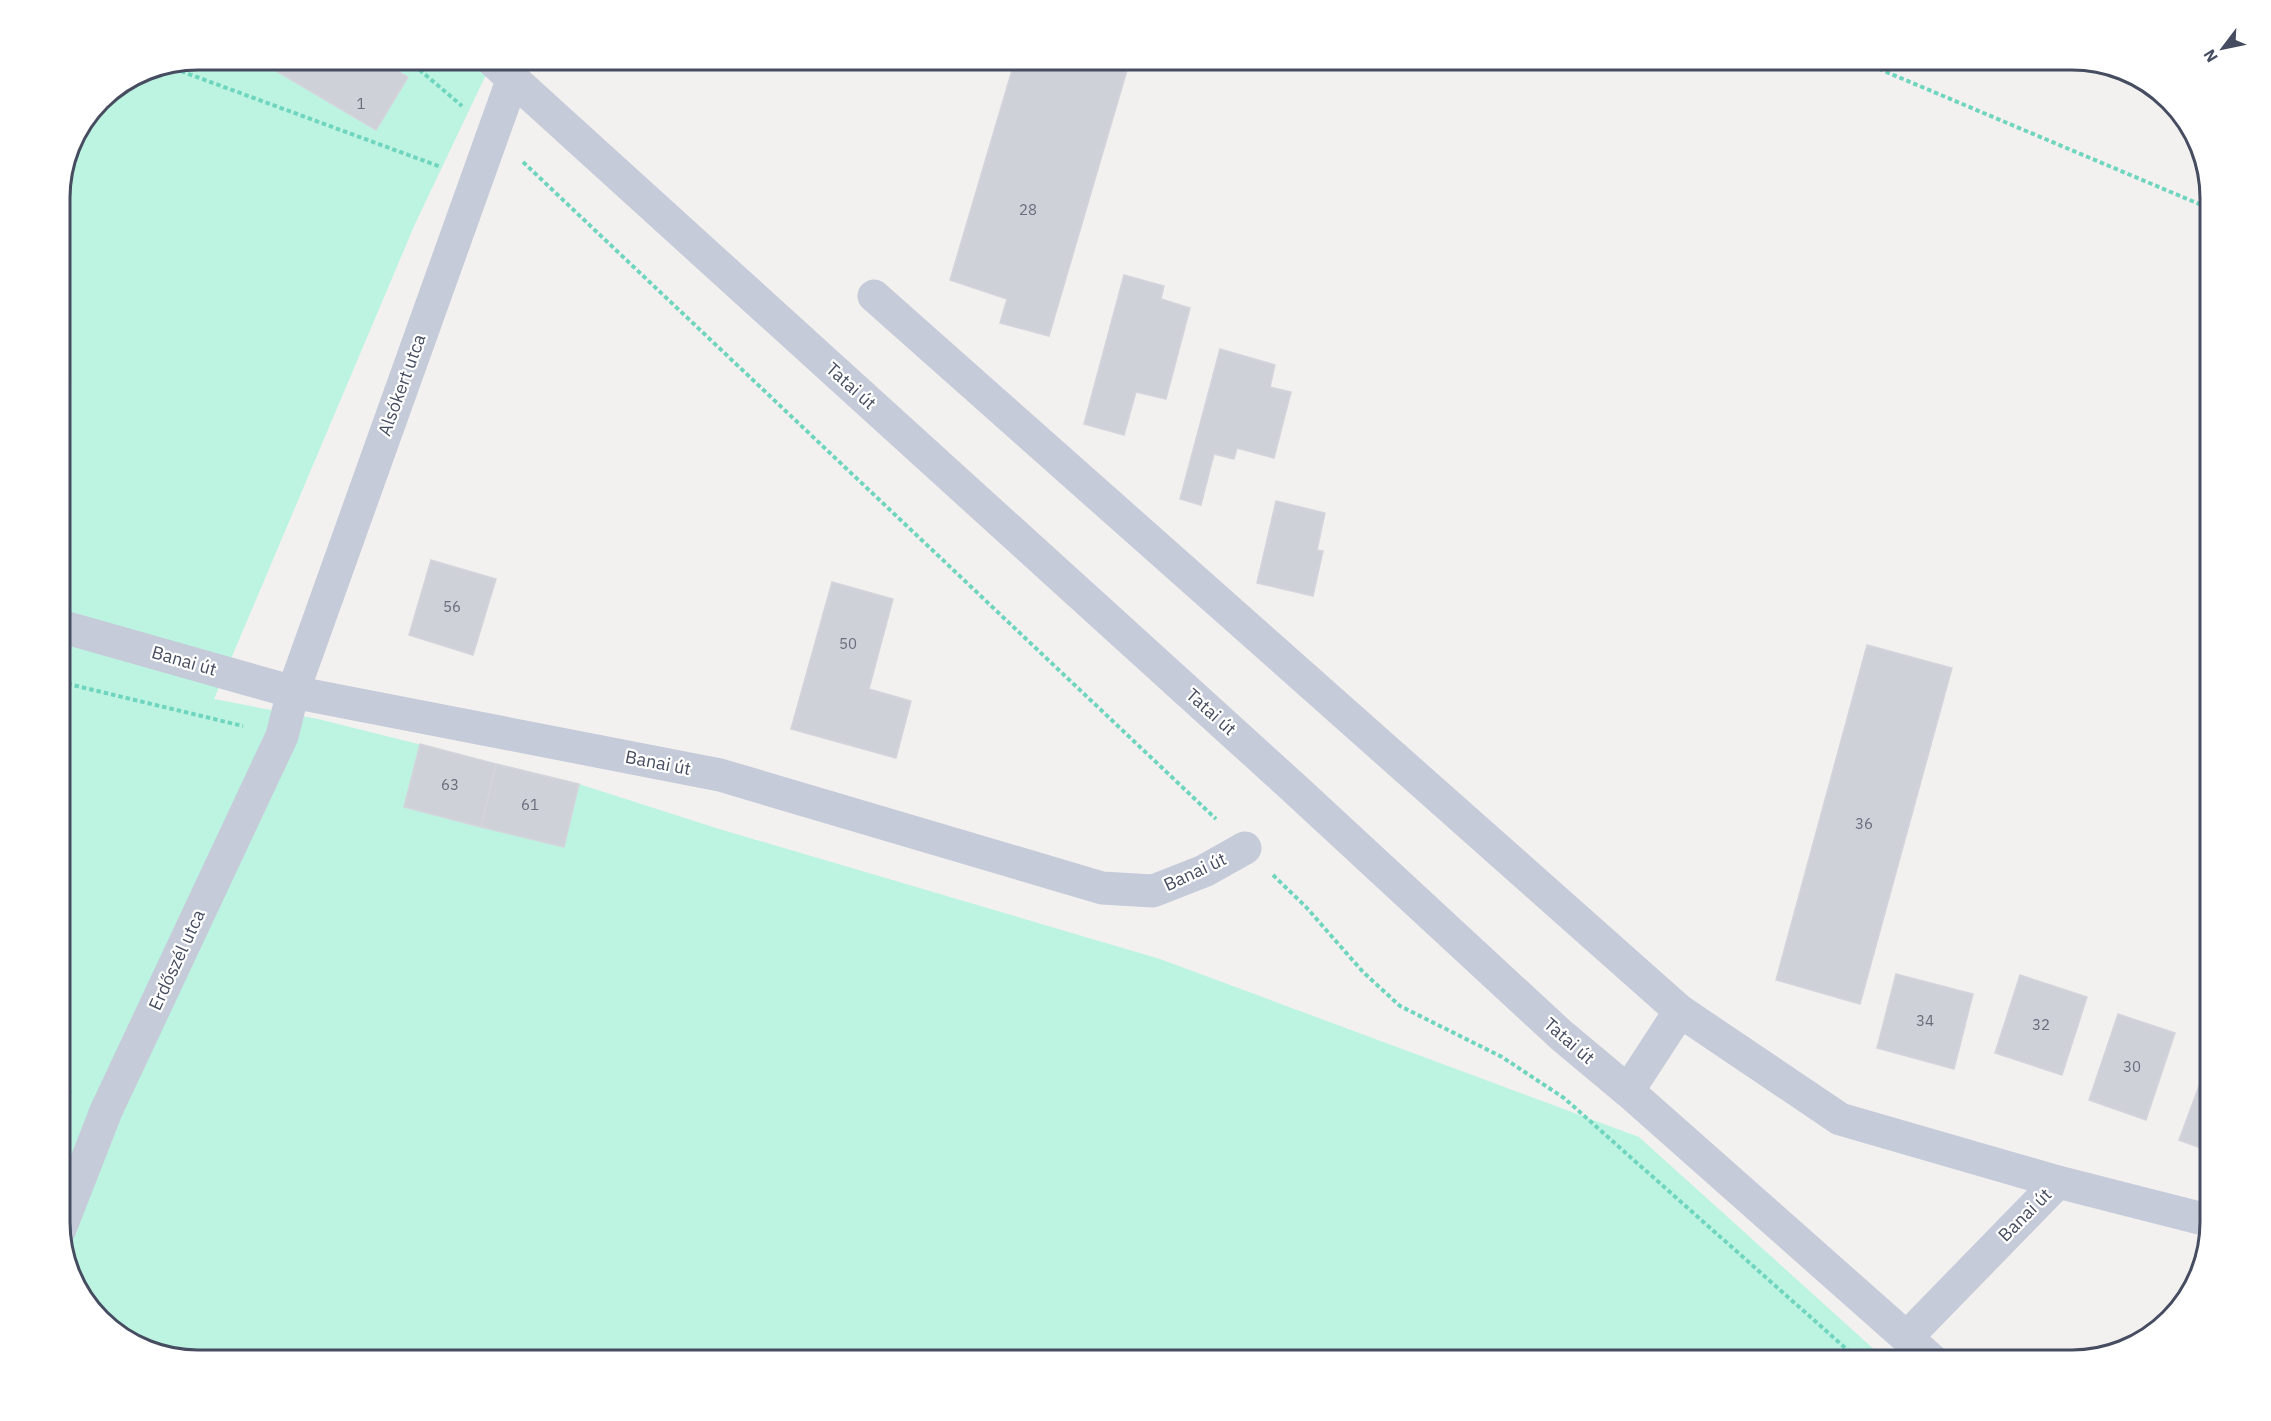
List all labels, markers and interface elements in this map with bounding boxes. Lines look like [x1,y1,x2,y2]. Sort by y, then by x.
north arrow [2193,18,2253,78]
text: N [2199,46,2222,66]
house number: 1 [356,94,366,113]
house number: 28 [1019,200,1037,219]
street label: Alsókert utca [372,330,431,439]
street label: Tatai út [821,357,881,414]
house number: 56 [443,597,461,616]
house number: 50 [839,634,857,653]
street label: Banai út [149,640,219,681]
street label: Tatai út [1181,683,1241,740]
street label: Banai út [623,745,693,780]
house number: 63 [441,775,459,794]
house number: 61 [521,795,539,814]
house number: 36 [1855,814,1873,833]
street label: Banai út [1160,847,1230,896]
street label: Erdőszél utca [143,905,210,1014]
house number: 34 [1916,1011,1934,1030]
street label: Tatai út [1539,1012,1599,1069]
house number: 32 [2032,1015,2050,1034]
house number: 30 [2123,1057,2141,1076]
street label: Banai út [1993,1183,2056,1246]

